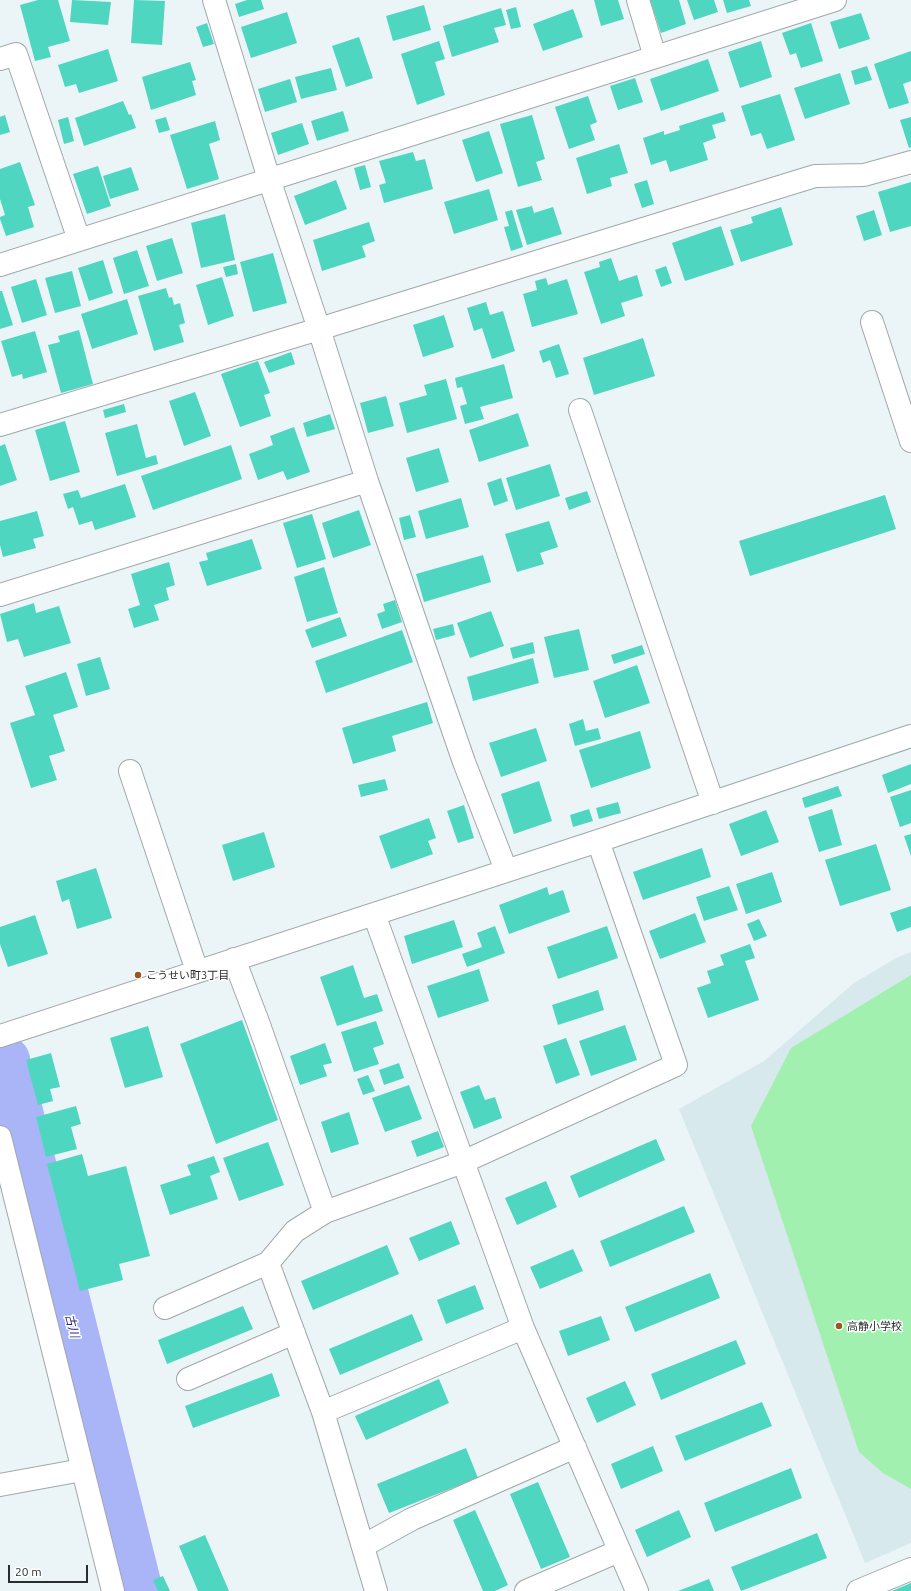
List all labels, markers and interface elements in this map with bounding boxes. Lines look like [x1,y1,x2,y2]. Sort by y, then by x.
place label: こうせい町3丁目 [146,968,229,982]
marker: こうせい町3丁目 [133,970,143,980]
water label: 古川 [62,1313,82,1339]
place label: 高静小学校 [847,1319,902,1333]
marker: 高静小学校 [834,1321,844,1331]
scale bar [10,1557,90,1583]
text: 20 m [15,1565,42,1578]

